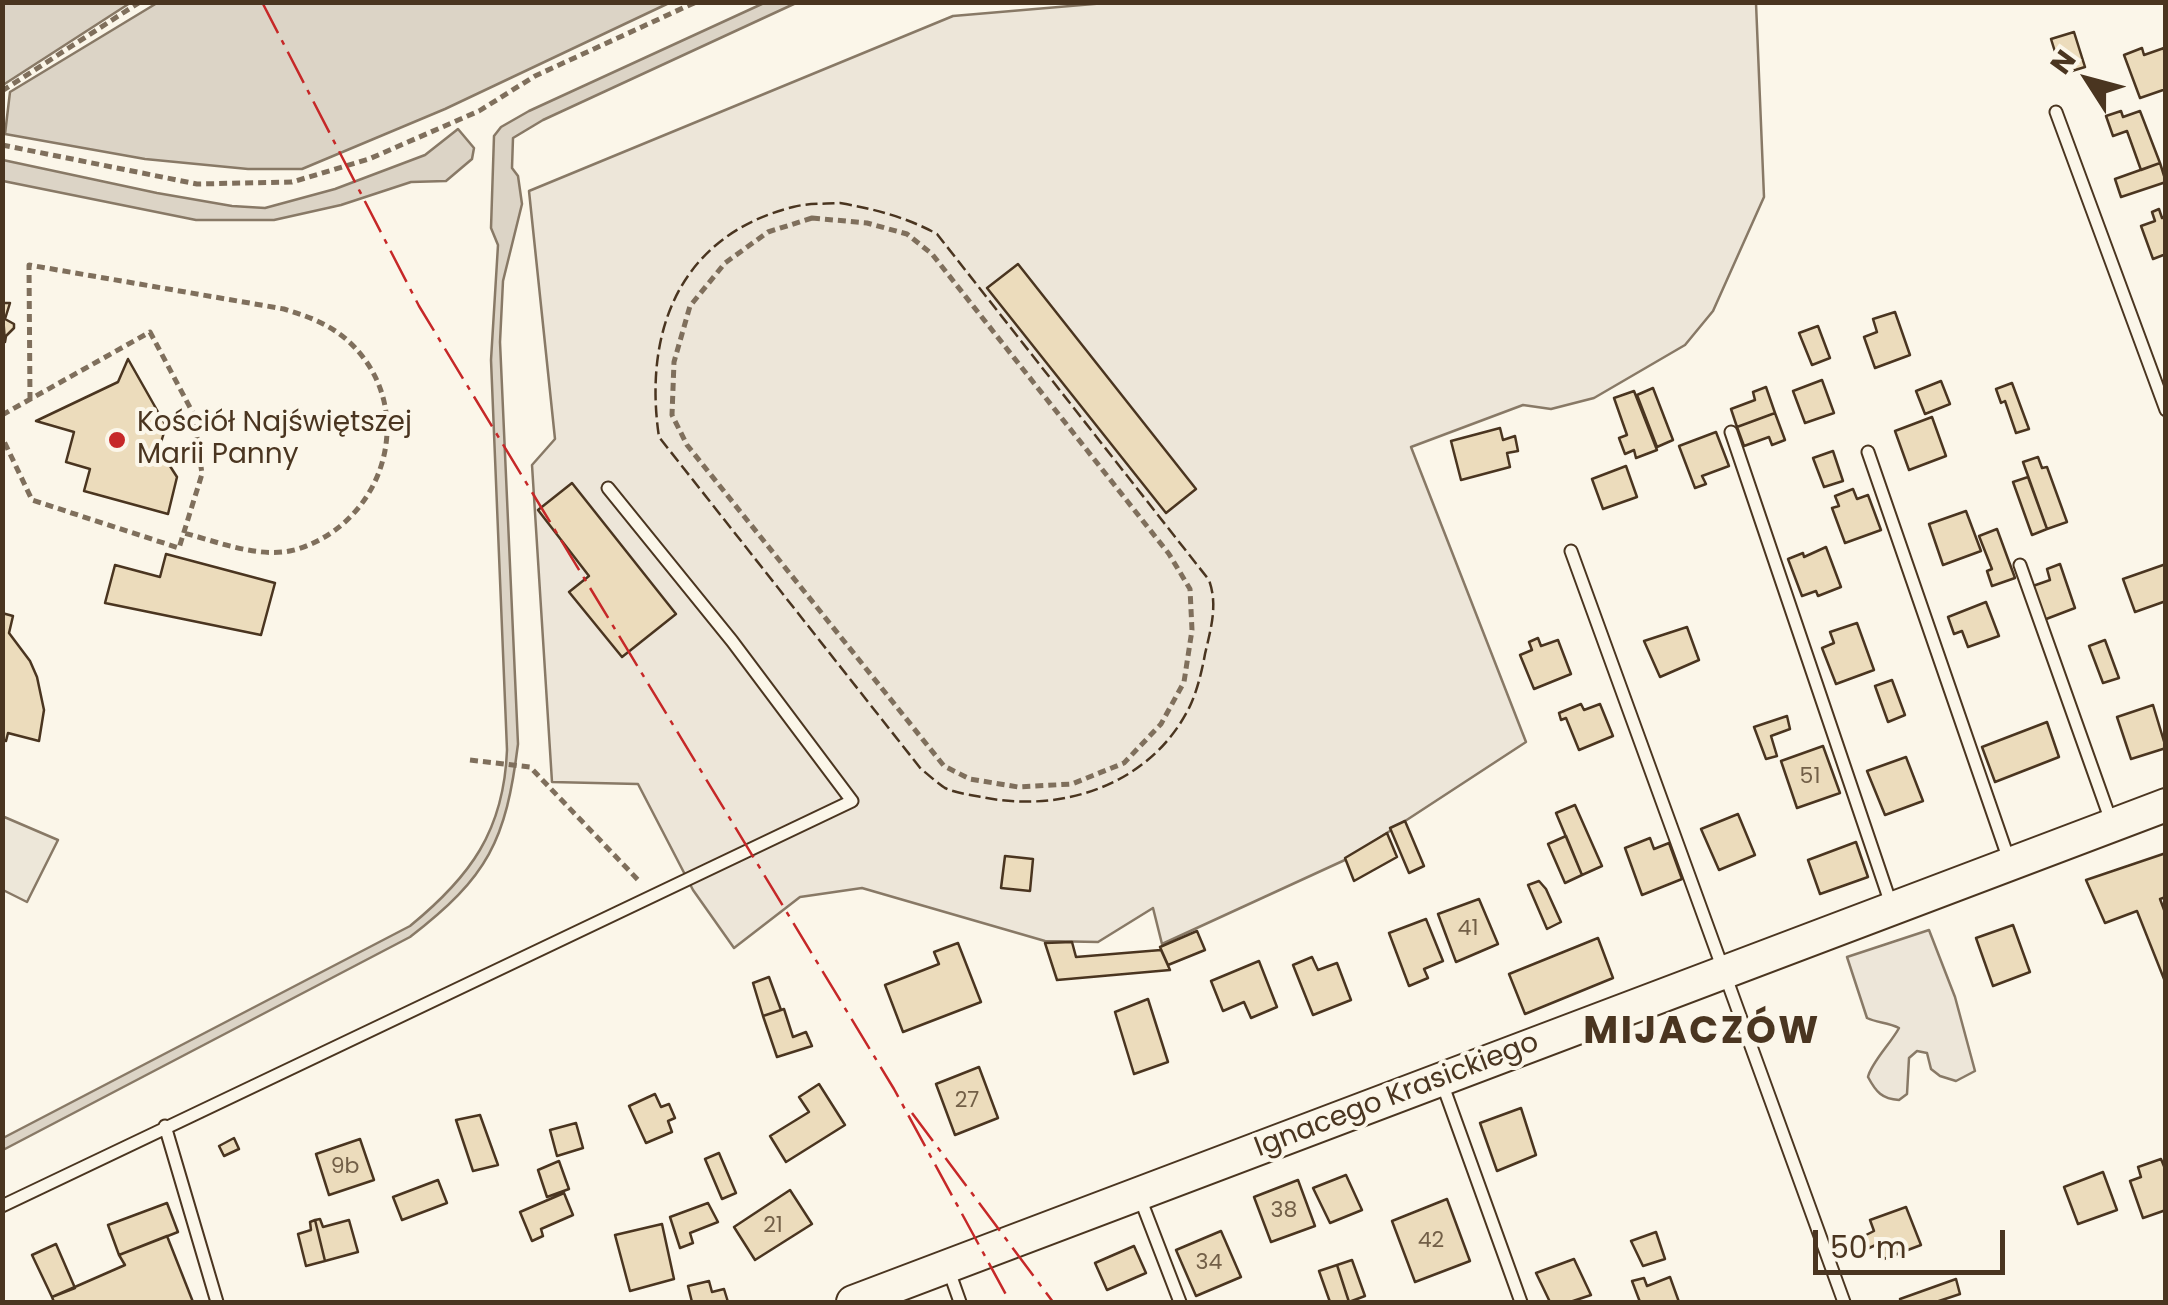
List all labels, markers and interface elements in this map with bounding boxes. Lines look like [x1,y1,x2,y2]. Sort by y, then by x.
north arrow [2038,30,2138,130]
text: N [2041,42,2085,82]
place label: Kościół Najświętszej Marii Panny [137,407,412,473]
marker: Kościół Najświętszej Marii Panny [106,429,128,451]
house number: 51 [1800,764,1820,790]
house number: 41 [1458,916,1478,942]
district label: MIJACZÓW [1583,1010,1821,1056]
street label: Ignacego Krasickiego [1250,1026,1544,1166]
house number: 27 [955,1088,979,1114]
house number: 9b [331,1154,359,1180]
house number: 38 [1271,1198,1297,1224]
scale bar [1818,1210,2010,1272]
house number: 21 [763,1213,783,1239]
text: 50 m [1830,1226,1907,1269]
house number: 42 [1418,1228,1444,1254]
house number: 34 [1196,1250,1222,1276]

